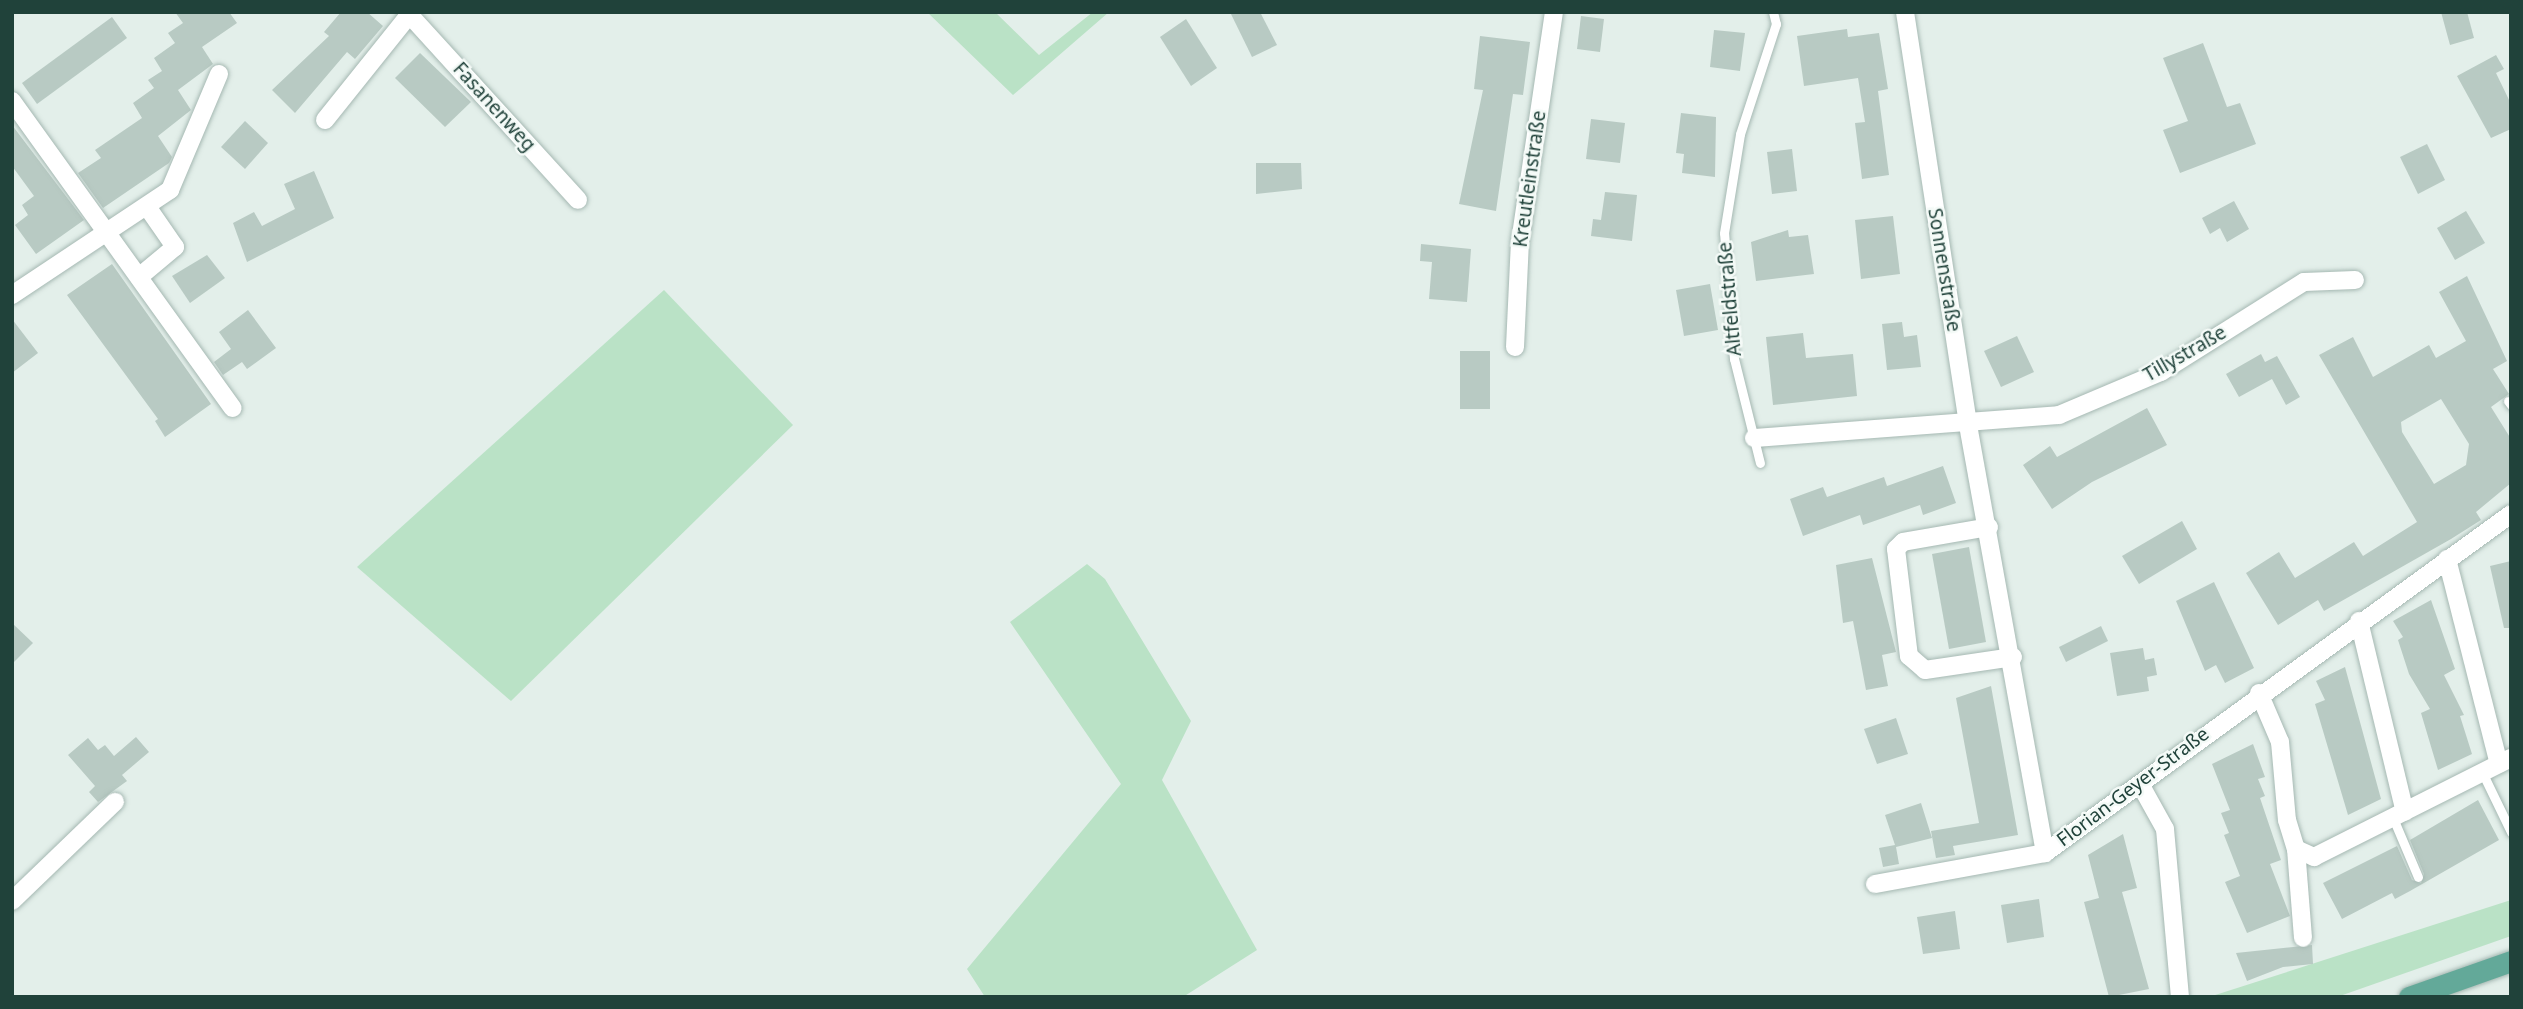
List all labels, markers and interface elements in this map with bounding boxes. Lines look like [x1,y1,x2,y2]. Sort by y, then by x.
street label: Fasanenweg [448,58,540,156]
street label: Kreutleinstraße [1509,109,1551,249]
street label: Sonnenstraße [1923,207,1965,333]
street label: Altfeldstraße [1714,241,1746,357]
street label: Tillystraße [2140,321,2230,387]
street label: Florian-Geyer-Straße [2053,722,2213,852]

